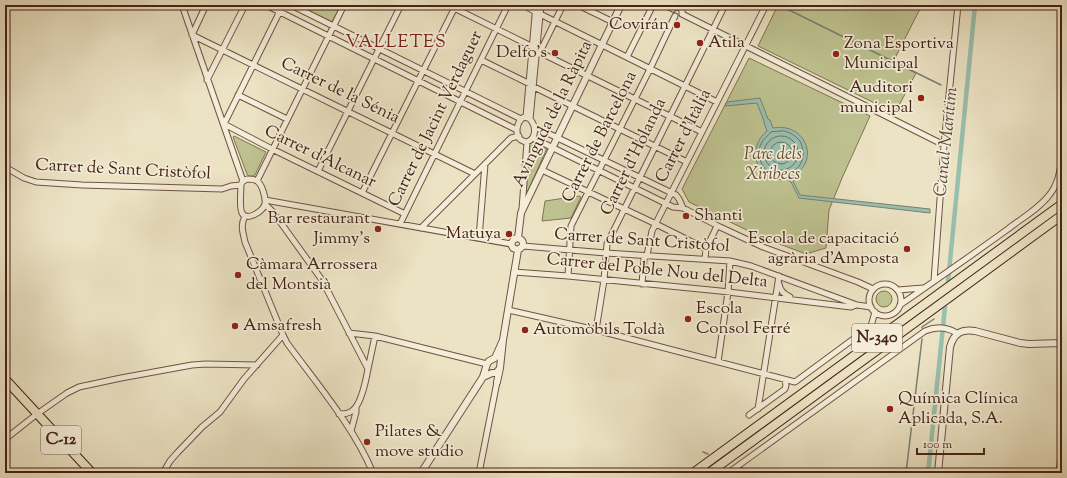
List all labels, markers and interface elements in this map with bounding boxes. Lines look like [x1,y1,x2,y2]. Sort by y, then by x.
place label: Covirán [609,13,669,37]
marker: Covirán [672,20,682,30]
street label: Carrer de Jacint Verdaguer [383,26,489,211]
district label: VALLETES [345,30,447,56]
place label: Atila [708,31,745,55]
place label: Zona Esportiva Municipal [844,32,954,76]
street label: Avinguda de la Ràpita [507,36,599,191]
marker: Atila [695,38,705,48]
place label: Delfo's [496,41,547,65]
marker: Delfo's [550,48,560,58]
marker: Zona Esportiva Municipal [831,49,841,59]
street label: Carrer de la Sénia [276,52,404,130]
street label: Carrer de Barcelona [556,67,644,207]
place label: Auditori municipal [840,76,913,120]
street label: Carrer d'Itàlia [650,85,718,187]
water label: Canal Marítim [928,86,966,198]
marker: Auditori municipal [916,93,926,103]
street label: Carrer d'Holanda [595,94,673,220]
street label: Carrer d'Alcanar [260,120,380,195]
park label: Parc dels Xiribecs [744,143,802,187]
street label: Carrer de Sant Cristòfol [35,153,212,187]
place label: Shanti [694,204,743,228]
place label: Bar restaurant Jimmy's [268,207,370,251]
marker: Shanti [681,211,691,221]
place label: Matuya [446,222,501,246]
street label: Carrer de Sant Cristòfol [553,223,731,259]
marker: Bar restaurant Jimmy's [373,224,383,234]
place label: Escola de capacitació agrària d'Amposta [748,227,899,271]
marker: Matuya [504,229,514,239]
marker: Escola de capacitació agrària d'Amposta [902,244,912,254]
street label: Carrer del Poble Nou del Delta [545,247,769,295]
place label: Càmara Arrossera del Montsià [246,253,378,297]
marker: Càmara Arrossera del Montsià [233,270,243,280]
place label: Escola Consol Ferré [696,297,791,341]
place label: Amsafresh [243,314,322,338]
marker: Escola Consol Ferré [683,314,693,324]
place label: Automòbils Toldà [533,318,665,342]
marker: Amsafresh [230,321,240,331]
road number: N-340 [852,324,902,352]
marker: Automòbils Toldà [520,325,530,335]
place label: Química Clínica Aplicada, S.A. [898,387,1019,431]
marker: Química Clínica Aplicada, S.A. [885,404,895,414]
place label: Pilates & move studio [375,420,464,464]
road number: C-12 [41,426,81,454]
scale bar [917,430,984,456]
text: 100 m [923,436,952,454]
marker: Pilates & move studio [362,437,372,447]

